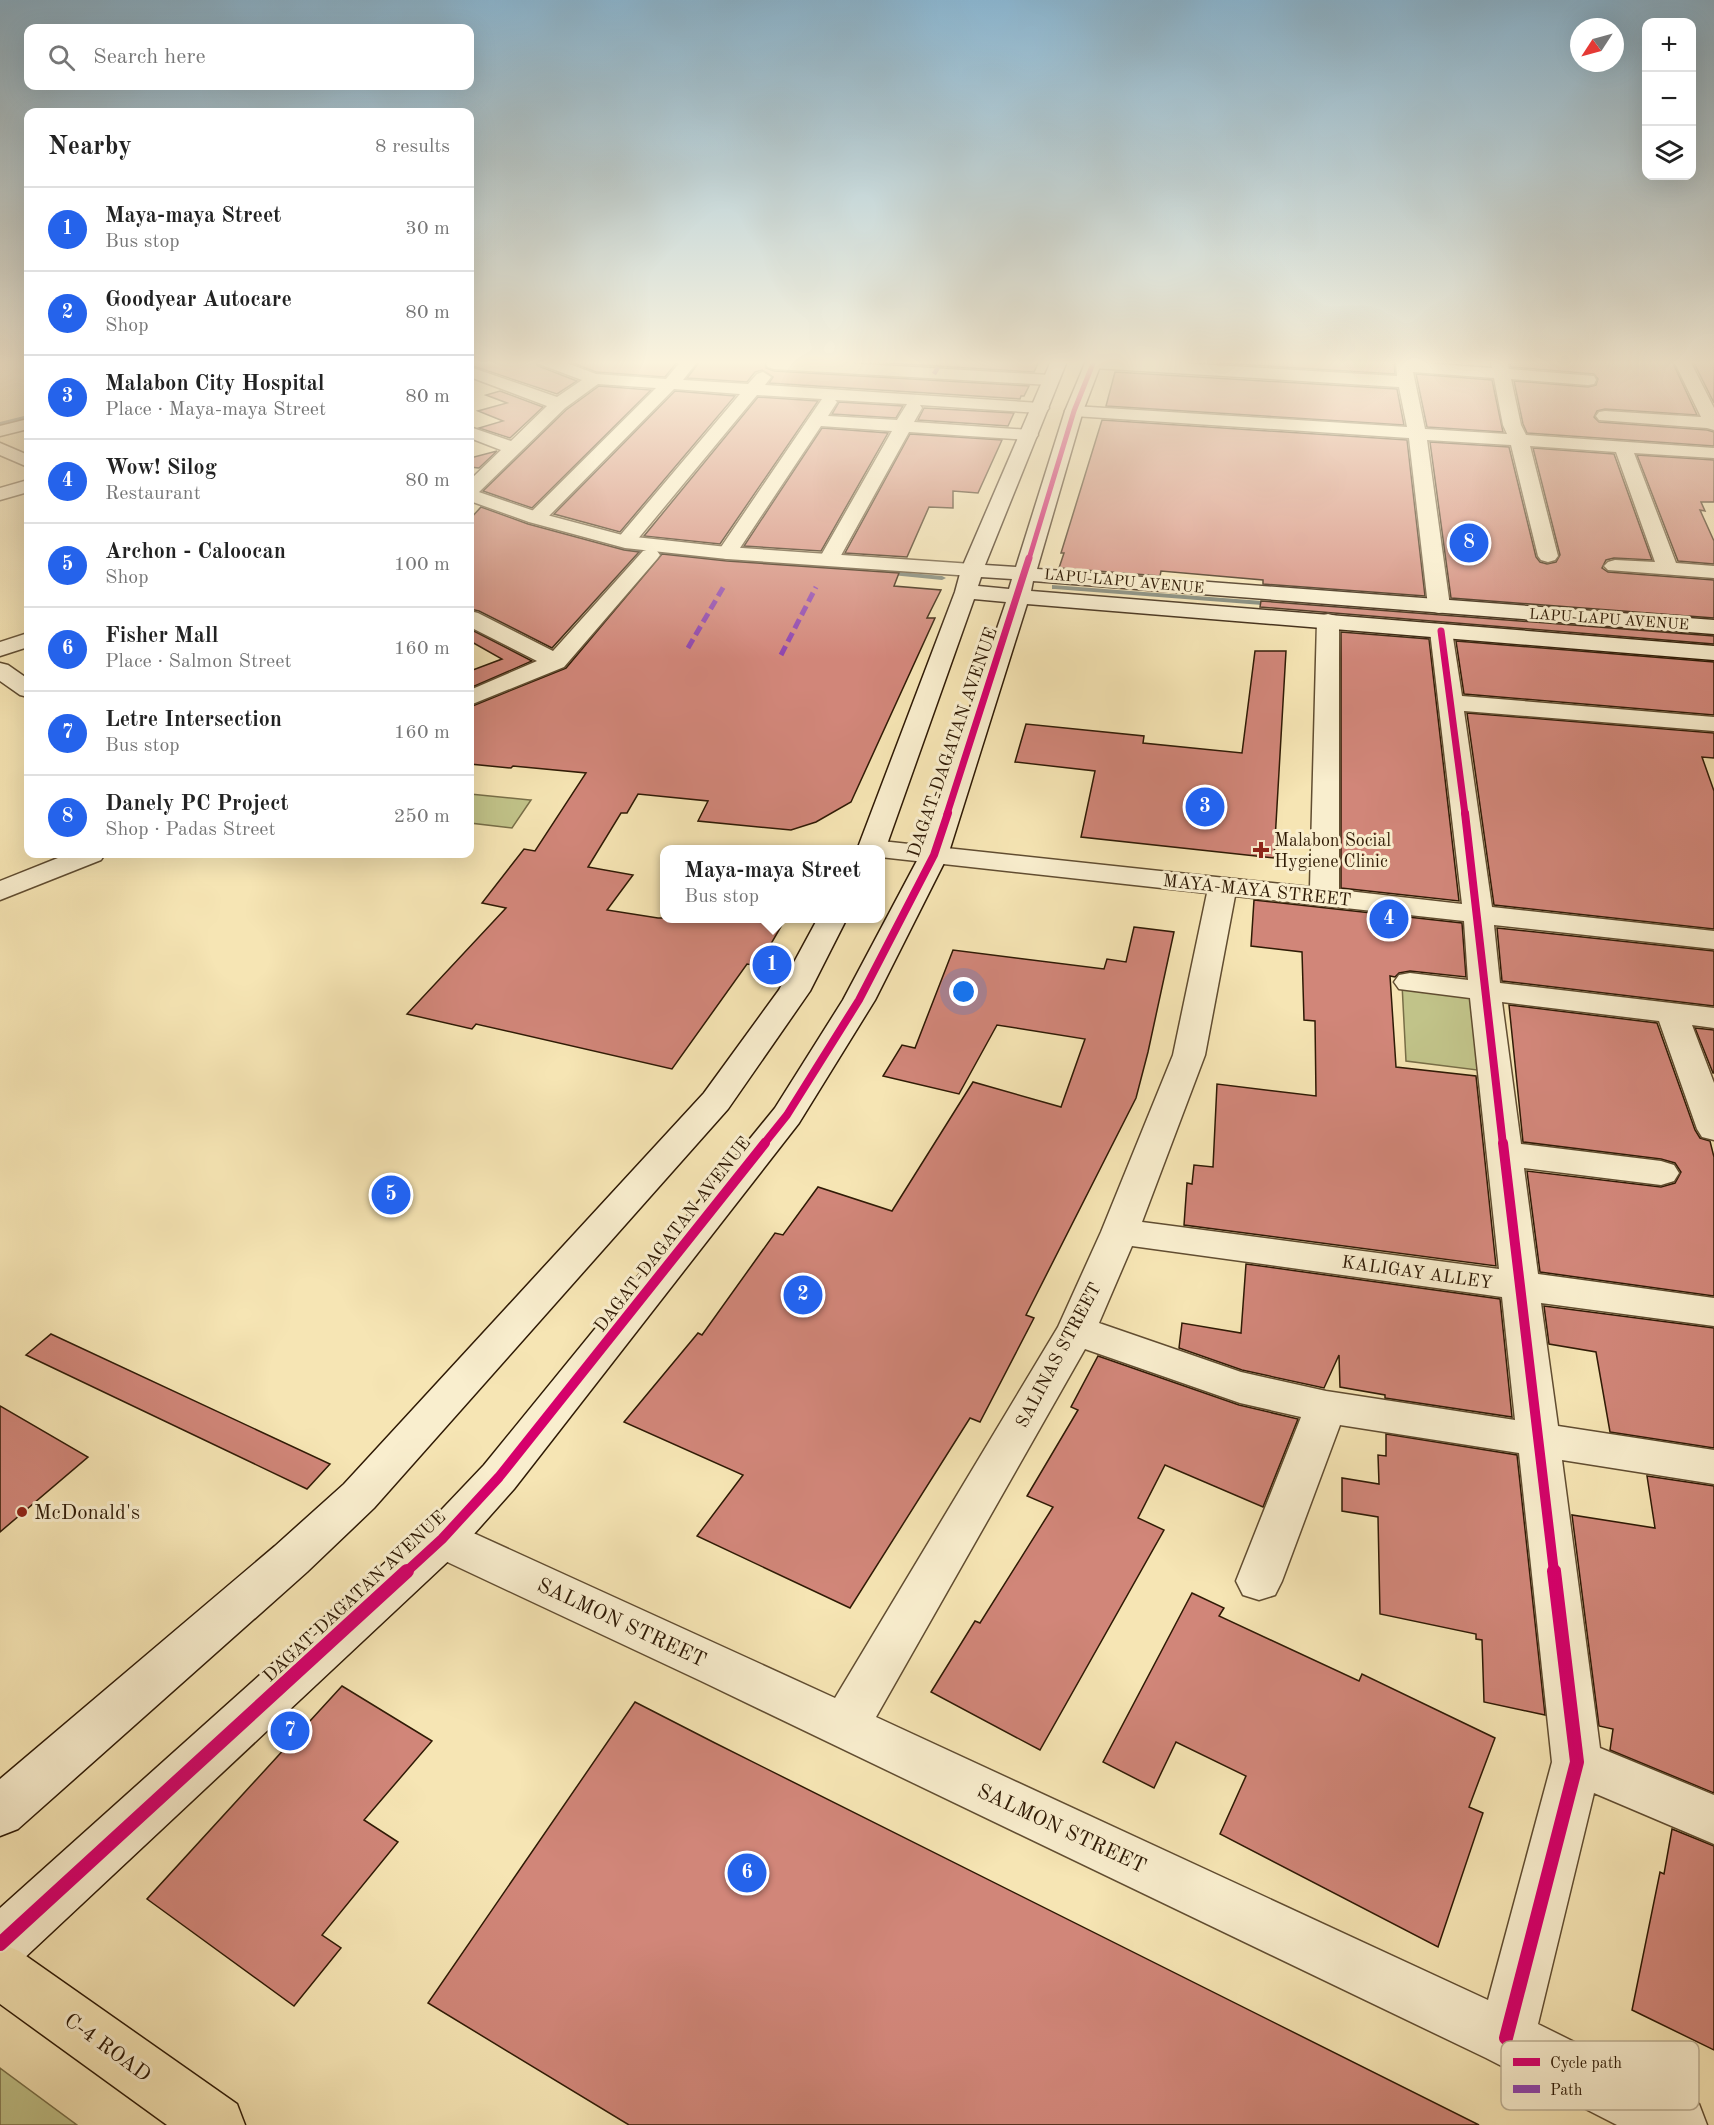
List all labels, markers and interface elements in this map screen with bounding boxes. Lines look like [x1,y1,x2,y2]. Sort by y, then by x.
north arrow [1570,18,1624,72]
map controls [1642,18,1696,180]
button: + [1642,18,1696,72]
search box [24,24,474,90]
icon: search [45,41,78,74]
text: Search here [93,46,206,68]
button: − [1642,72,1696,126]
button: layers [1642,126,1696,180]
text: Nearby [48,134,132,160]
text: 8 results [375,137,450,157]
text: Maya-maya Street [105,205,281,227]
text: 1 [62,219,73,239]
text: 30 m [405,219,450,239]
text: Bus stop [105,232,180,252]
text: Goodyear Autocare [105,289,292,311]
text: 2 [62,303,73,323]
text: 80 m [405,303,450,323]
text: Shop [105,316,149,336]
text: Malabon City Hospital [105,373,325,395]
text: 3 [62,387,73,407]
text: 80 m [405,387,450,407]
text: Place · Maya-maya Street [105,400,326,420]
text: Wow! Silog [105,457,217,479]
text: 4 [62,471,73,491]
text: 80 m [405,471,450,491]
text: Restaurant [105,484,201,504]
pin: 8 [1450,520,1488,566]
text: Archon - Caloocan [105,541,286,563]
text: 5 [62,555,73,575]
text: 100 m [394,555,450,575]
text: Shop [105,568,149,588]
street label: LAPU-LAPU AVENUE [1043,568,1204,597]
street label: LAPU-LAPU AVENUE [1528,607,1689,634]
text: Fisher Mall [105,625,218,647]
street label: DAGAT-DAGATAN AVENUE [905,625,1001,860]
text: 6 [62,639,73,659]
text: 160 m [394,639,450,659]
text: Place · Salmon Street [105,652,291,672]
text: Letre Intersection [105,709,282,731]
text: 7 [62,723,73,743]
text: 160 m [394,723,450,743]
text: Bus stop [105,736,180,756]
pin: 3 [1186,784,1224,830]
text: Danely PC Project [105,793,288,815]
text: 8 [62,807,73,827]
text: 250 m [394,807,450,827]
text: Shop · Padas Street [105,820,276,840]
place label: Malabon Social Hygiene Clinic [1274,832,1391,871]
marker: Malabon Social Hygiene Clinic [1252,841,1270,859]
popup [660,845,885,923]
text: Maya-maya Street [684,860,861,882]
street label: MAYA-MAYA STREET [1162,872,1352,910]
text: Bus stop [684,887,759,907]
pin: 4 [1370,896,1408,942]
pin: 1 [752,942,792,988]
your location [949,977,978,1006]
street label: DAGAT-DAGATAN AVENUE [591,1134,754,1335]
pin: 5 [372,1172,410,1218]
street label: KALIGAY ALLEY [1340,1253,1493,1292]
pin: 2 [784,1272,822,1318]
street label: SALINAS STREET [1013,1280,1105,1431]
place label: McDonald's [34,1503,140,1524]
marker: McDonald's [15,1505,29,1519]
street label: DAGAT-DAGATAN AVENUE [260,1508,449,1686]
street label: SALMON STREET [534,1575,709,1672]
pin: 7 [270,1708,310,1754]
street label: SALMON STREET [974,1781,1149,1878]
pin: 6 [728,1850,766,1896]
street label: C-4 ROAD [60,2010,154,2086]
legend [1501,2041,1699,2110]
text: Cycle path [1550,2056,1622,2072]
text: Path [1550,2083,1583,2099]

